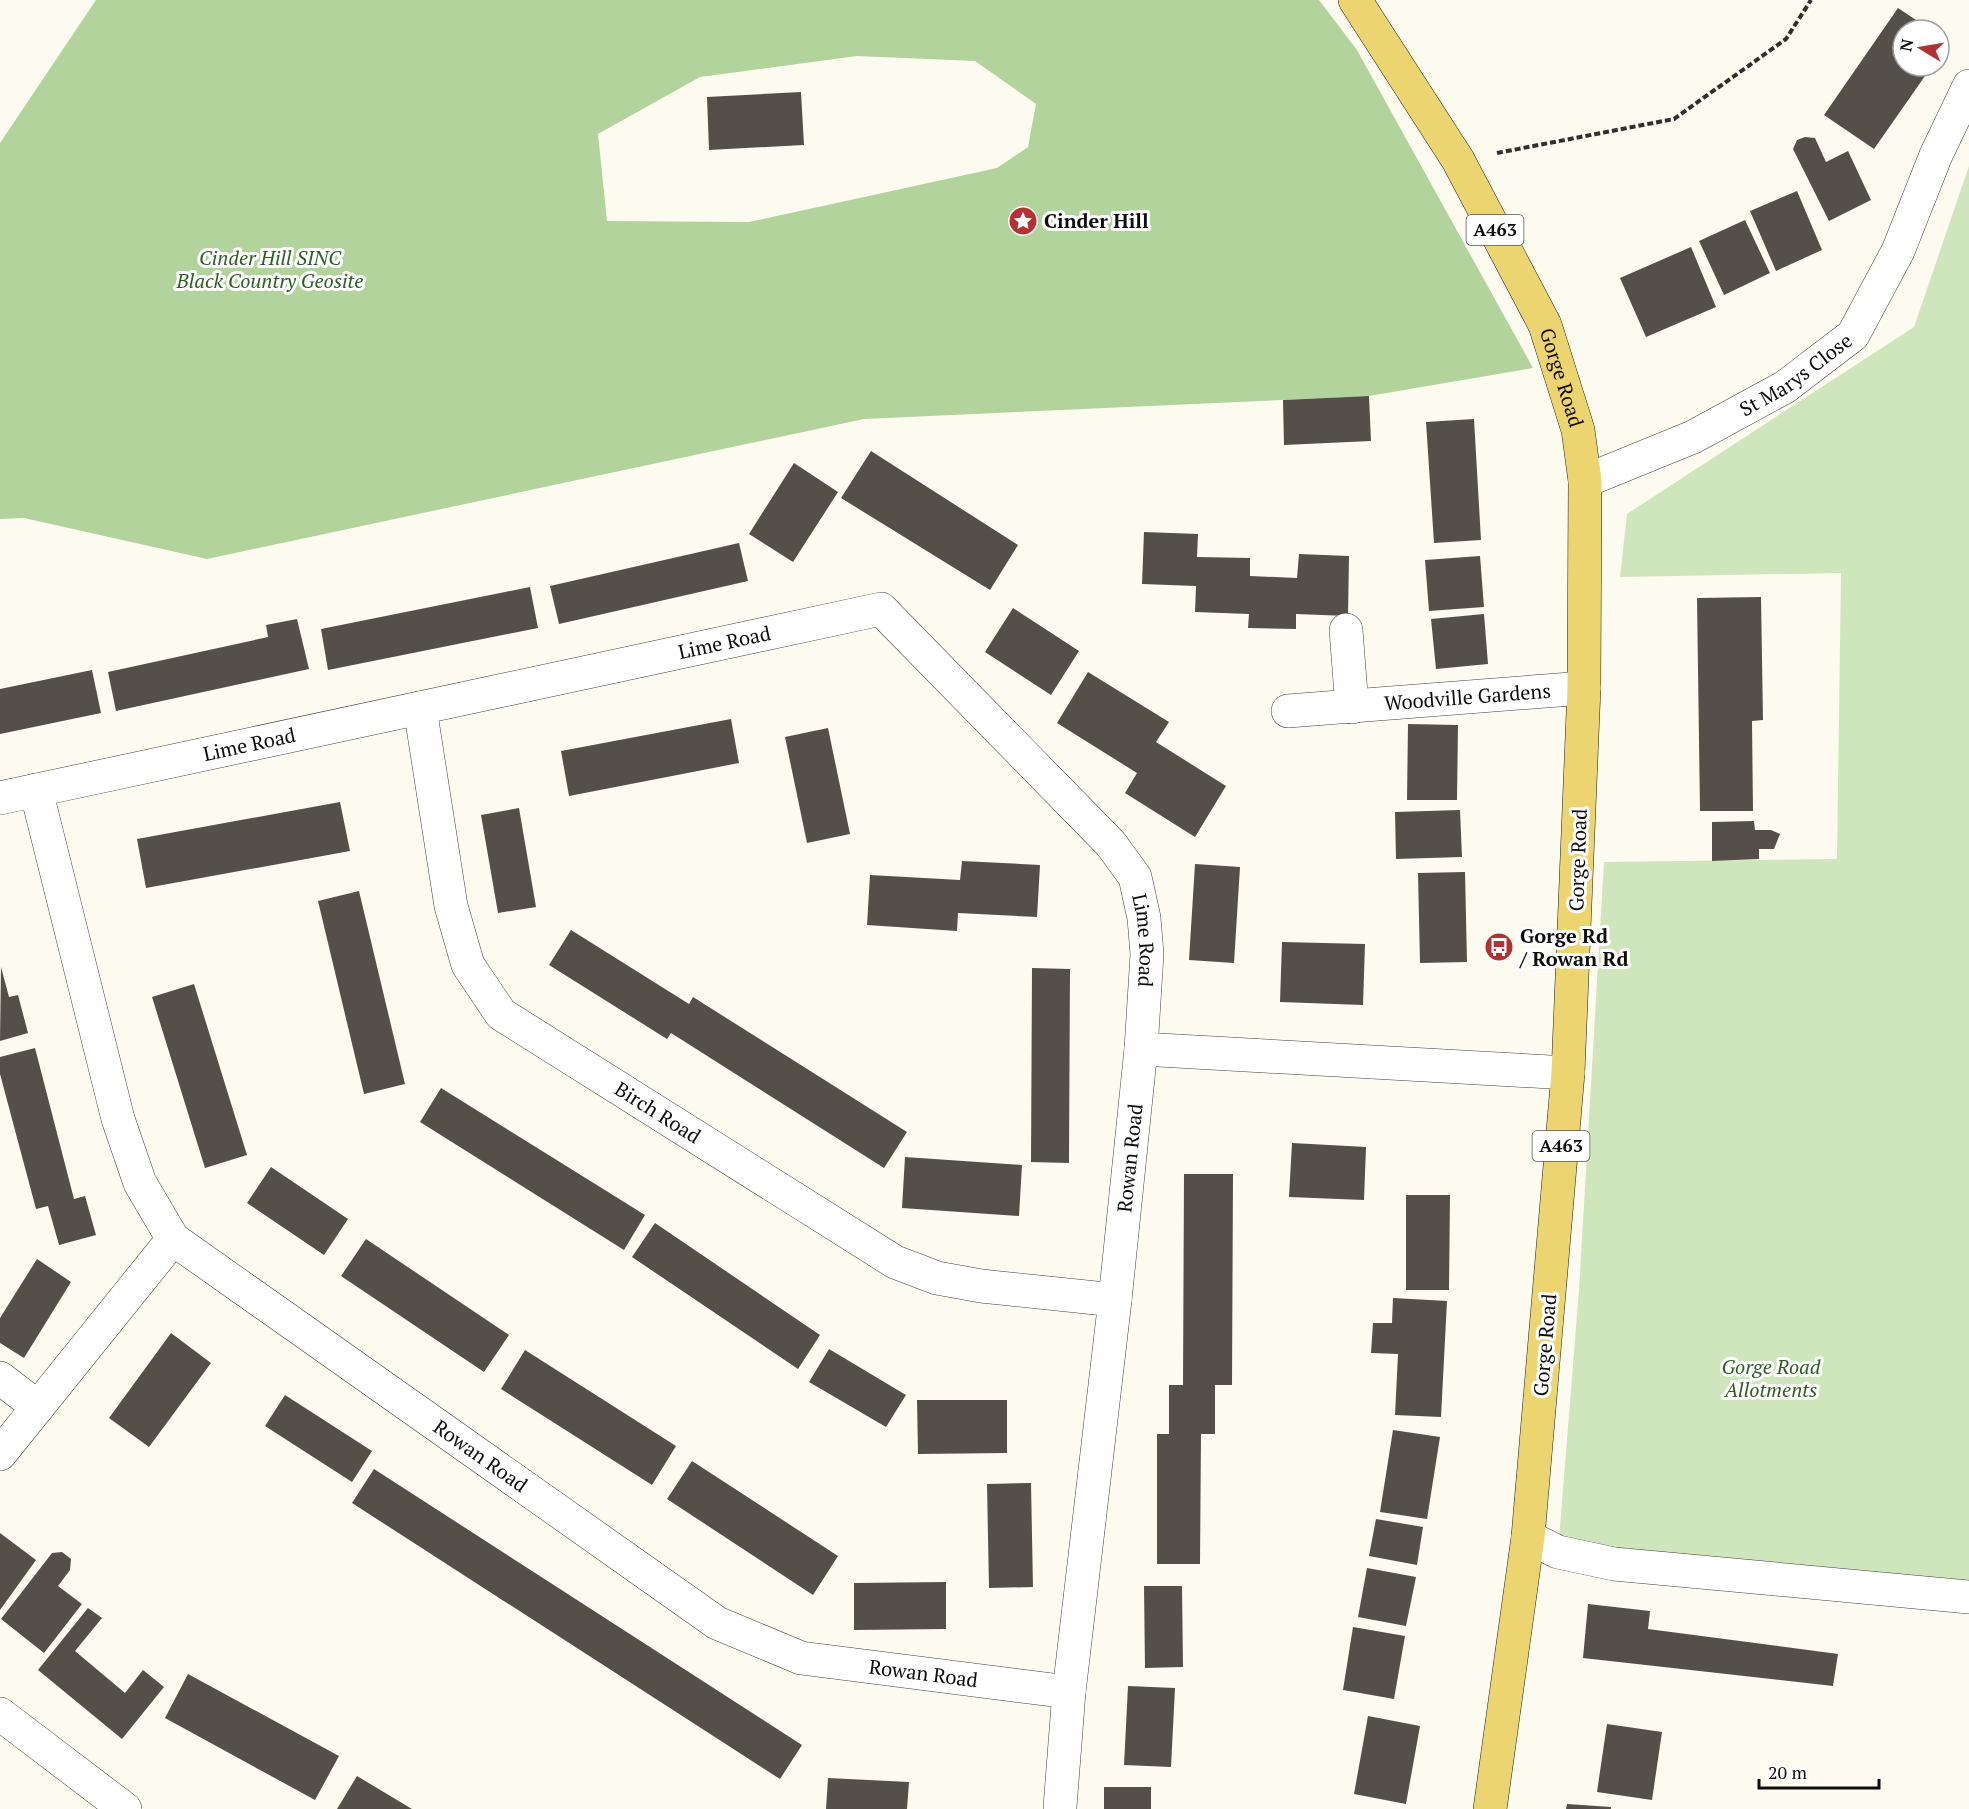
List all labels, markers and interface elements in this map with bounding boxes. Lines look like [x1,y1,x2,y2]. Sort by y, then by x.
north arrow [1891,18,1951,78]
text: N [1894,37,1918,53]
place icon: Cinder Hill [1007,205,1039,237]
place label: Cinder Hill [1044,207,1149,234]
road number: A463 [1466,215,1524,245]
park label: Cinder Hill SINC Black Country Geosite [176,244,363,294]
street label: Gorge Road [1534,324,1590,431]
street label: St Marys Close [1735,327,1857,422]
street label: Lime Road [676,619,773,665]
street label: Woodville Gardens [1383,677,1552,716]
street label: Lime Road [200,721,298,767]
street label: Gorge Road [1562,808,1593,912]
street label: Lime Road [1126,891,1161,988]
place label: Gorge Rd / Rowan Rd [1519,922,1628,972]
bus stop icon: Gorge Rd / Rowan Rd [1483,931,1515,963]
street label: Birch Road [610,1075,706,1149]
street label: Rowan Road [1110,1102,1149,1214]
road number: A463 [1532,1131,1590,1161]
street label: Gorge Road [1527,1293,1562,1397]
park label: Gorge Road Allotments [1721,1353,1821,1403]
street label: Rowan Road [428,1413,533,1498]
street label: Rowan Road [868,1653,979,1693]
scale bar [1759,1752,1879,1790]
text: 20 m [1768,1760,1808,1784]

